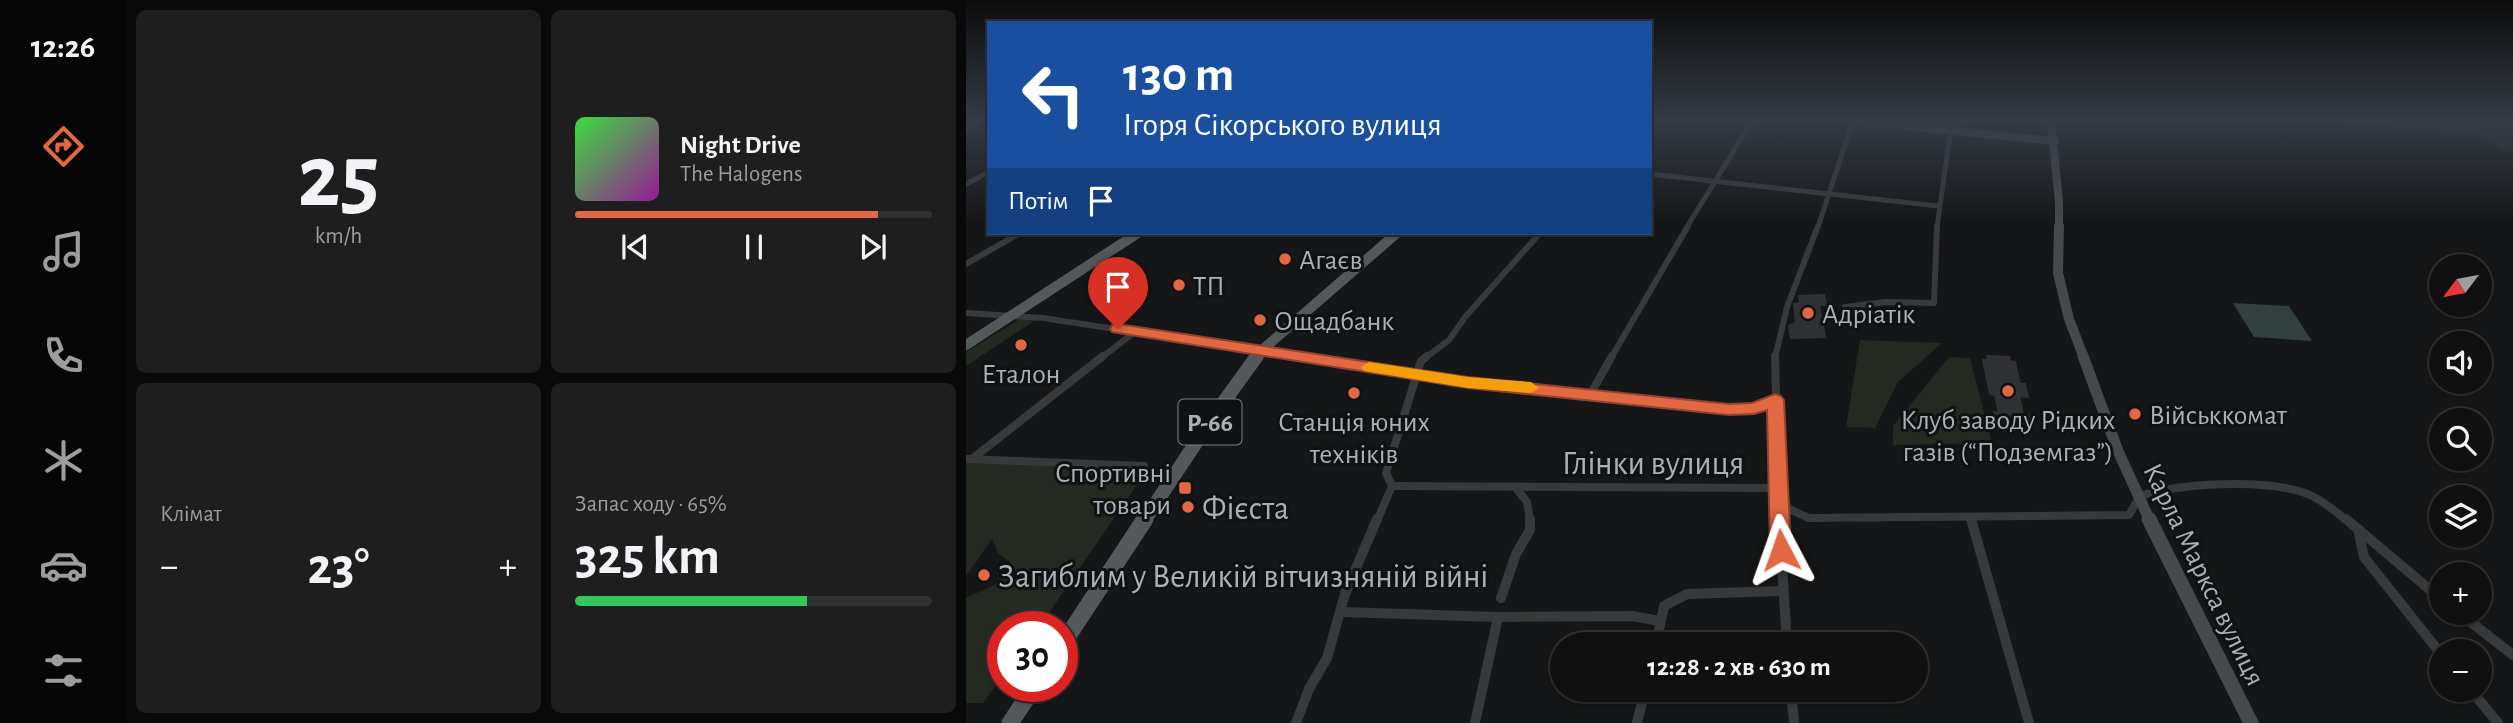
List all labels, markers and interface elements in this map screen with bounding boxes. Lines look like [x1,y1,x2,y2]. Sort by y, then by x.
text: 12:26 [31,31,95,63]
icon: left [1008,49,1099,140]
text: 130 m [1123,51,1234,100]
text: Ігоря Сікорського вулиця [1123,109,1442,141]
icon: directions [39,122,88,171]
text: 25 [297,132,380,223]
text: Night Drive [680,132,801,158]
text: The Halogens [680,163,802,186]
icon: arrive [1082,182,1120,220]
text: Потім [1008,188,1068,214]
text: km/h [315,225,362,248]
icon: music [39,227,88,276]
icon: previous [616,228,654,266]
icon: pause [735,228,773,266]
icon: next [854,228,892,266]
place label: Агаєв [1299,247,1362,275]
marker: Агаєв [1277,251,1293,267]
north arrow [2429,254,2492,317]
map controls [2429,254,2492,702]
pin [1088,257,1148,329]
icon: arrive [1099,268,1137,306]
place label: ТП [1193,273,1225,301]
marker: ТП [1171,277,1187,293]
place label: Адріатік [1822,301,1915,329]
marker: Адріатік [1800,305,1816,321]
place label: Ощадбанк [1274,308,1394,336]
marker: Ощадбанк [1252,312,1268,328]
icon: phone [39,331,88,380]
button: sound [2429,331,2492,394]
marker: Еталон [1013,337,1029,353]
place label: Еталон [982,361,1060,389]
marker: Клуб заводу Рідких газів (“Подземгаз”) [2000,383,2016,399]
marker: Станція юних техніків [1346,385,1362,401]
road number: Р-66 [1178,400,1242,444]
place label: Військкомат [2149,402,2288,430]
marker: Військкомат [2127,406,2143,422]
place label: Клуб заводу Рідких газів (“Подземгаз”) [1900,407,2116,467]
button: search [2429,408,2492,471]
place label: Станція юних техніків [1278,409,1430,469]
icon: climate [39,436,88,485]
street label: Глінки вулиця [1562,448,1744,481]
street label: Карла Маркса вулиця [2137,459,2269,690]
place label: Спортивні товари [1055,460,1171,520]
marker: Спортивні товари [1177,480,1193,496]
button: layers [2429,485,2492,548]
text: Запас ходу · 65% [575,493,727,516]
place label: Фієста [1202,493,1289,526]
marker: Фієста [1180,499,1196,515]
text: Клімат [160,503,222,526]
position arrow [1744,513,1818,587]
text: 325 km [575,531,720,583]
icon: car [39,541,88,590]
text: 23° [307,541,370,593]
text: − [160,548,178,586]
text: + [499,548,517,586]
place label: Загиблим у Великій вітчизняній війні [998,561,1488,594]
button: + [2429,562,2492,625]
marker: Загиблим у Великій вітчизняній війні [976,567,992,583]
speed limit sign: 30 [987,611,1078,702]
button: − [2429,639,2492,702]
icon: filters [39,646,88,695]
text: 12:28 · 2 хв · 630 m [1647,654,1831,680]

